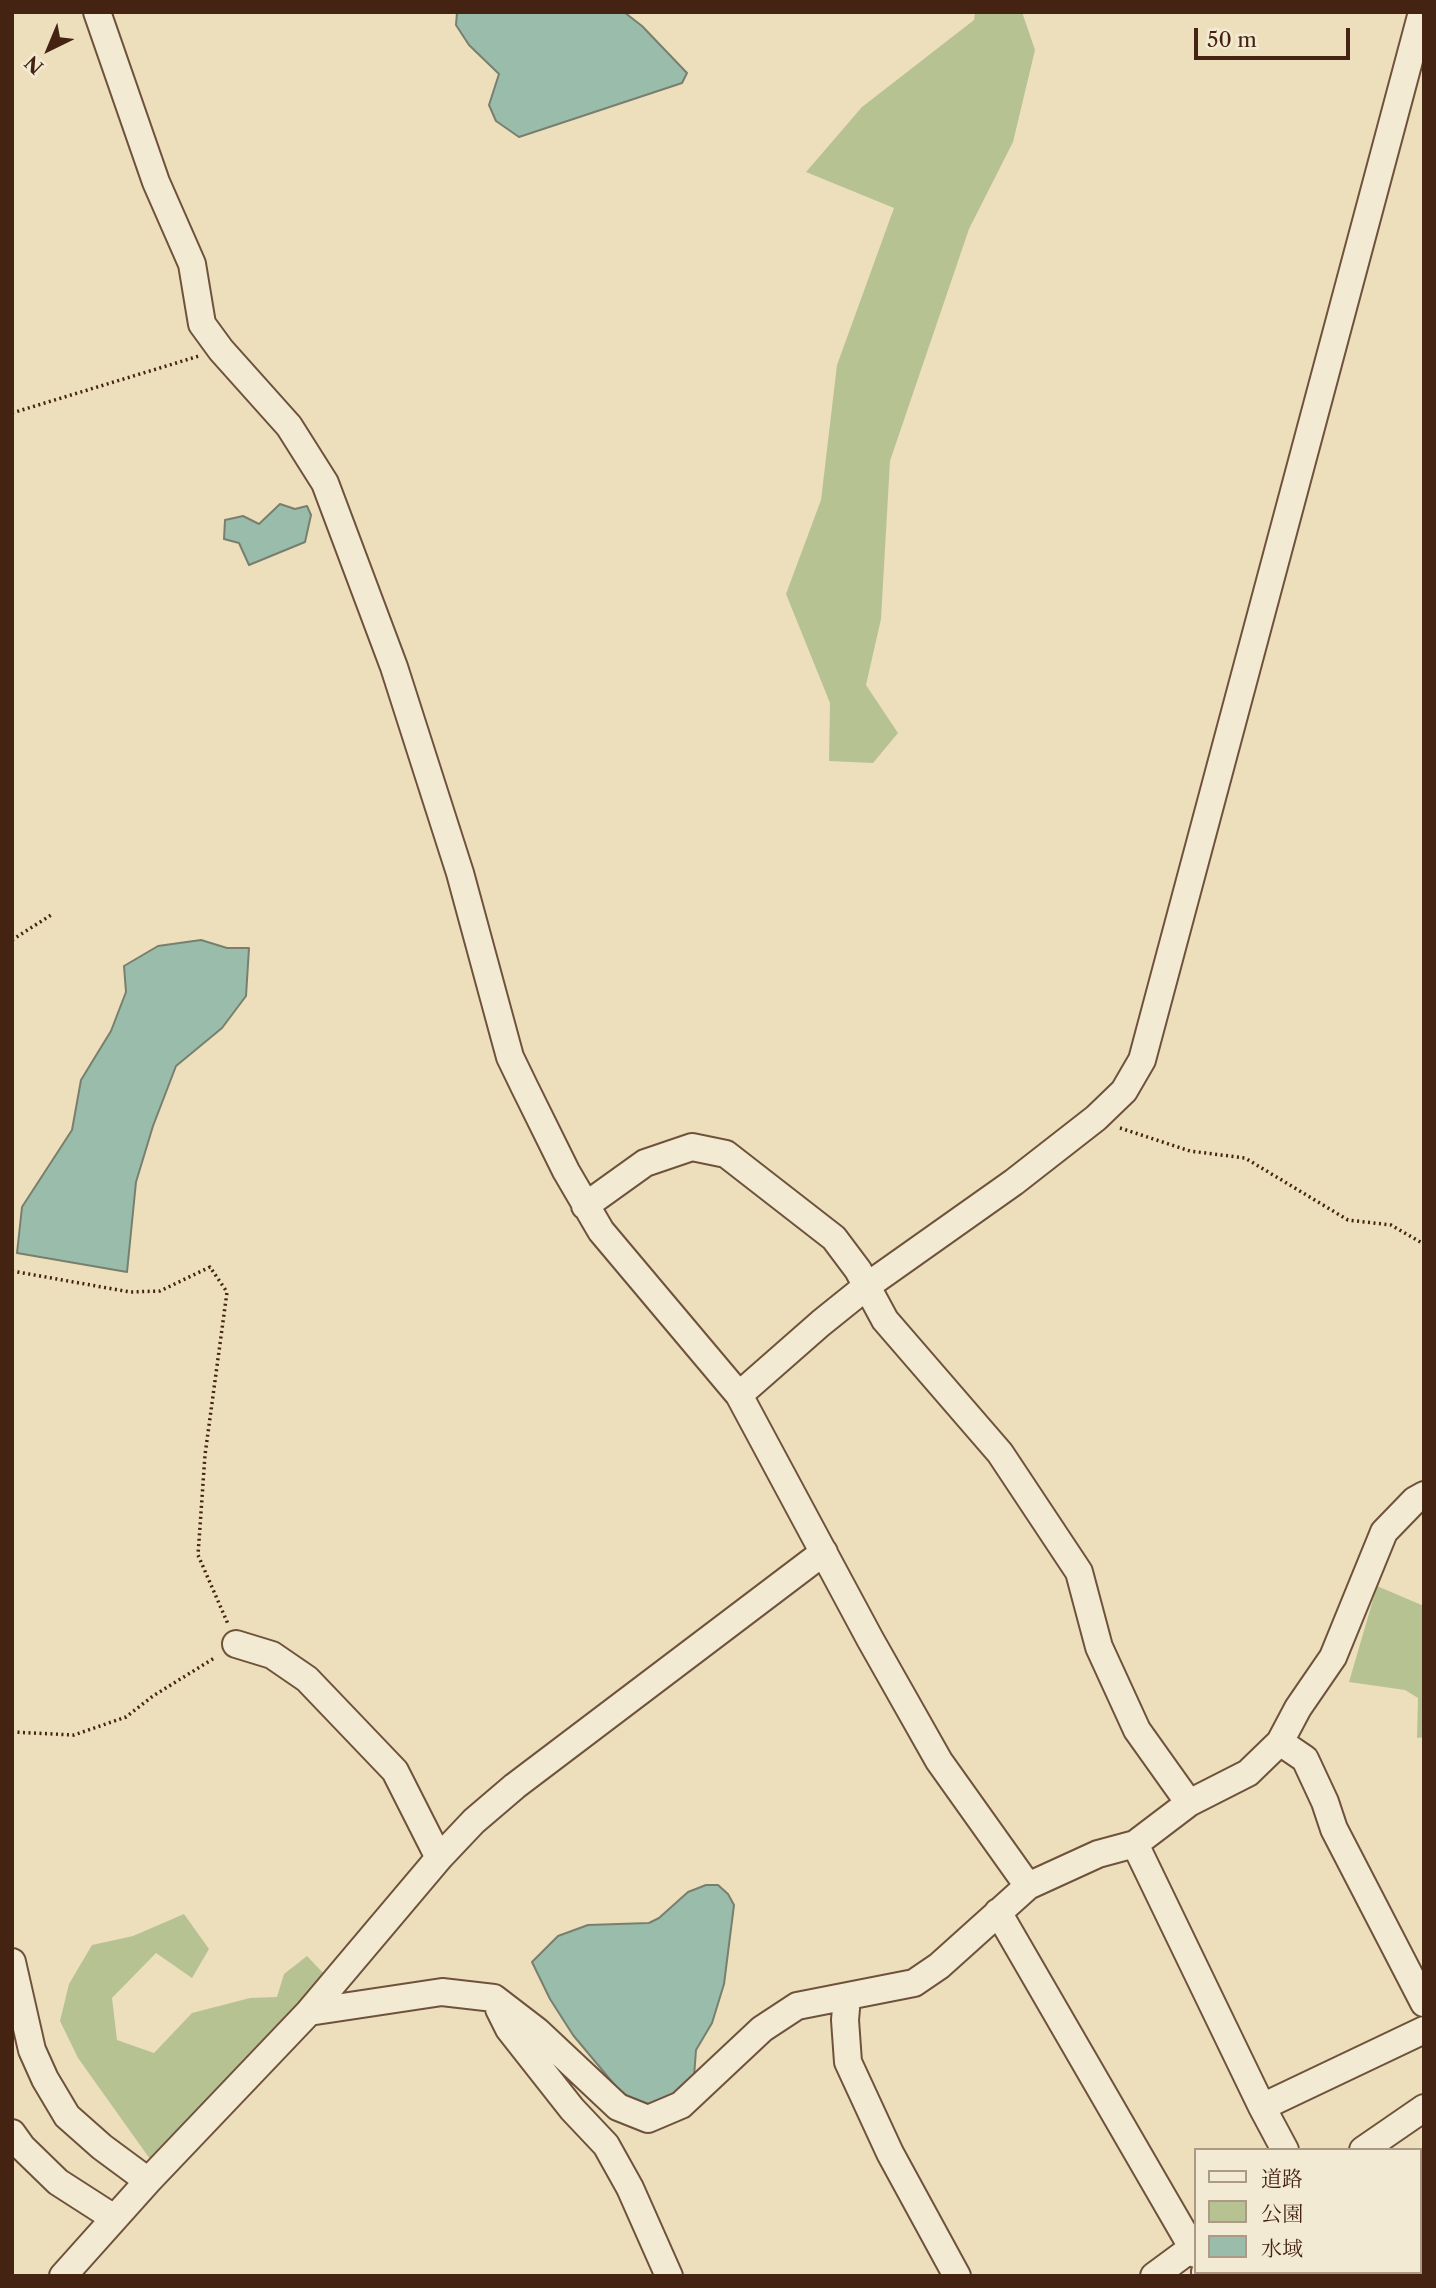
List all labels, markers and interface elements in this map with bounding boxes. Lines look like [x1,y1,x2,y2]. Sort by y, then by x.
north arrow [14,14,84,84]
scale bar [1198,14,1354,58]
text: 50 m [1207,27,1257,52]
text: N [20,51,48,79]
legend [1194,2148,1422,2274]
text: 道路 [1261,2166,1303,2191]
text: 公園 [1261,2201,1303,2226]
text: 水域 [1261,2236,1303,2261]

